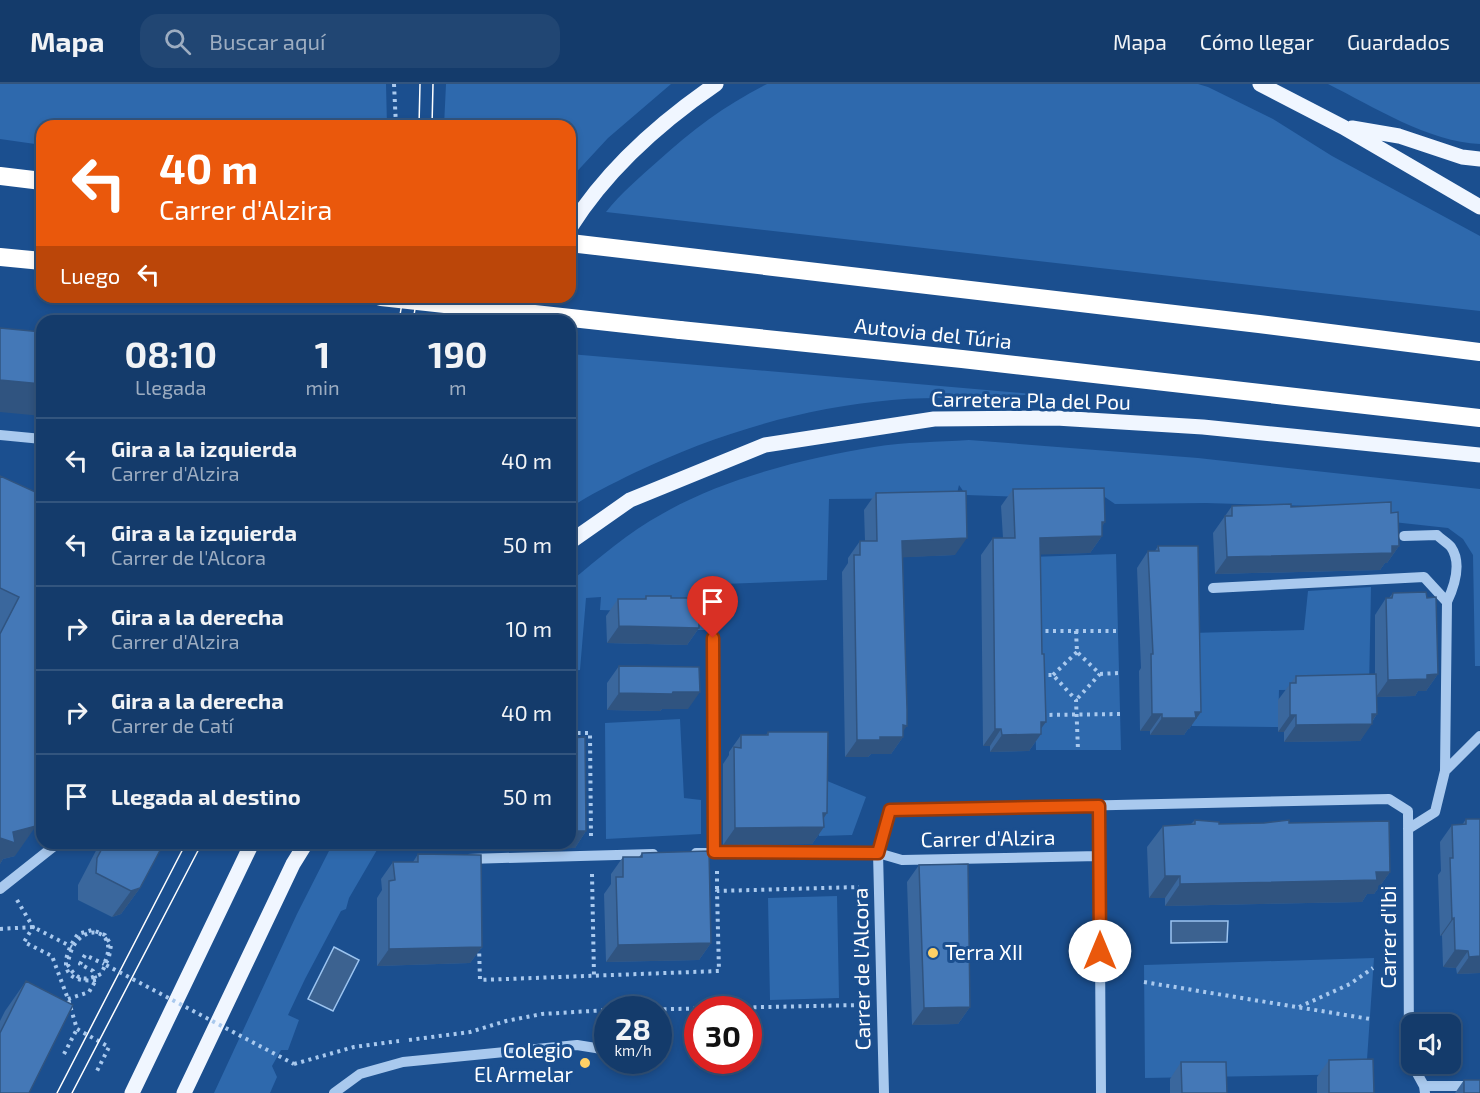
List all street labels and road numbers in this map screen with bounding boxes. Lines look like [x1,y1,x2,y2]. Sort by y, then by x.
street label: Autovia del Túria [853,312,1013,353]
street label: Carretera Pla del Pou [931,385,1131,414]
street label: Carrer d'Alzira [920,824,1056,851]
street label: Carrer d'Ibi [1375,885,1400,989]
street label: Carrer de l'Alcora [847,887,874,1051]

